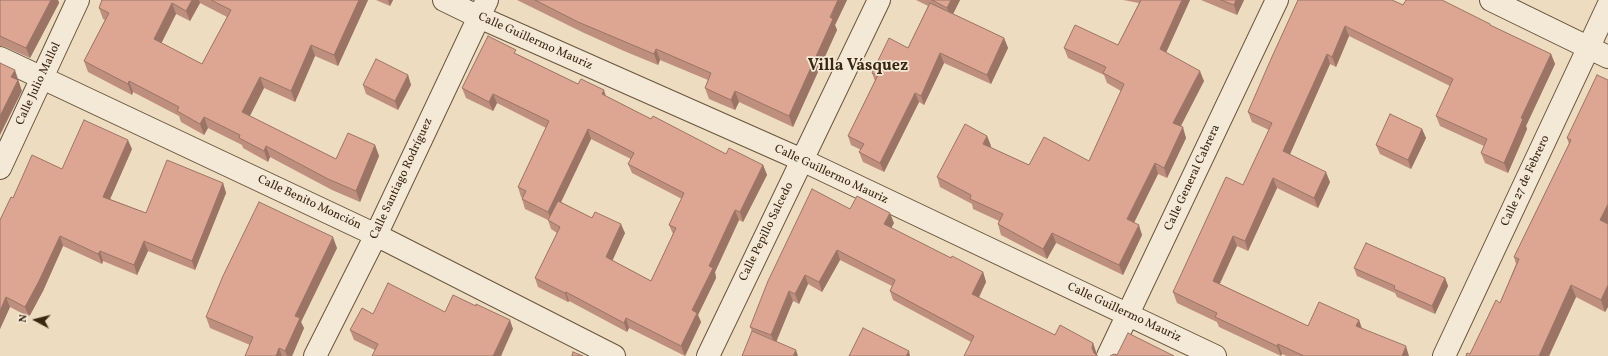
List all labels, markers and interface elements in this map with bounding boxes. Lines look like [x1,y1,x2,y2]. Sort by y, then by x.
street label: Calle Guillermo Mauriz [475,10,595,74]
street label: Calle Julio Mallol [13,40,65,128]
district label: Villa Vásquez [808,57,908,77]
street label: Calle Santiago Rodríguez [368,116,436,242]
street label: Calle General Cabrera [1162,123,1224,233]
street label: Calle 27 de Febrero [1499,133,1553,229]
street label: Calle Guillermo Mauriz [772,142,890,208]
street label: Calle Benito Monción [255,173,363,233]
street label: Calle Pepillo Salcedo [737,180,797,284]
street label: Calle Guillermo Mauriz [1065,280,1183,346]
north arrow [16,300,56,340]
text: N [16,314,32,323]

